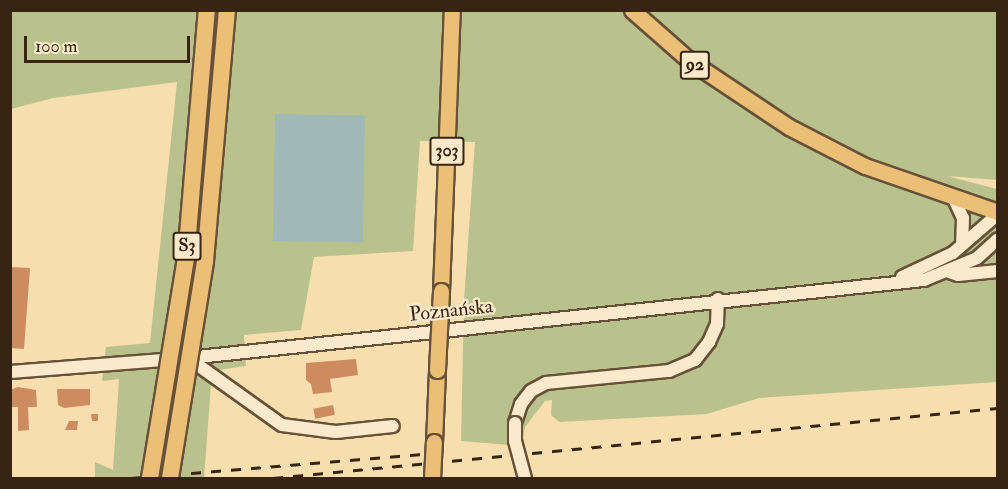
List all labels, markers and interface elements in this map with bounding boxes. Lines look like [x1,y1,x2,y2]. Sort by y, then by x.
scale bar [27,24,194,62]
text: 100 m [35,35,78,58]
road number: 92 [678,50,712,80]
road number: 303 [429,136,465,166]
road number: S3 [172,231,202,261]
street label: Poznańska [408,294,494,326]

